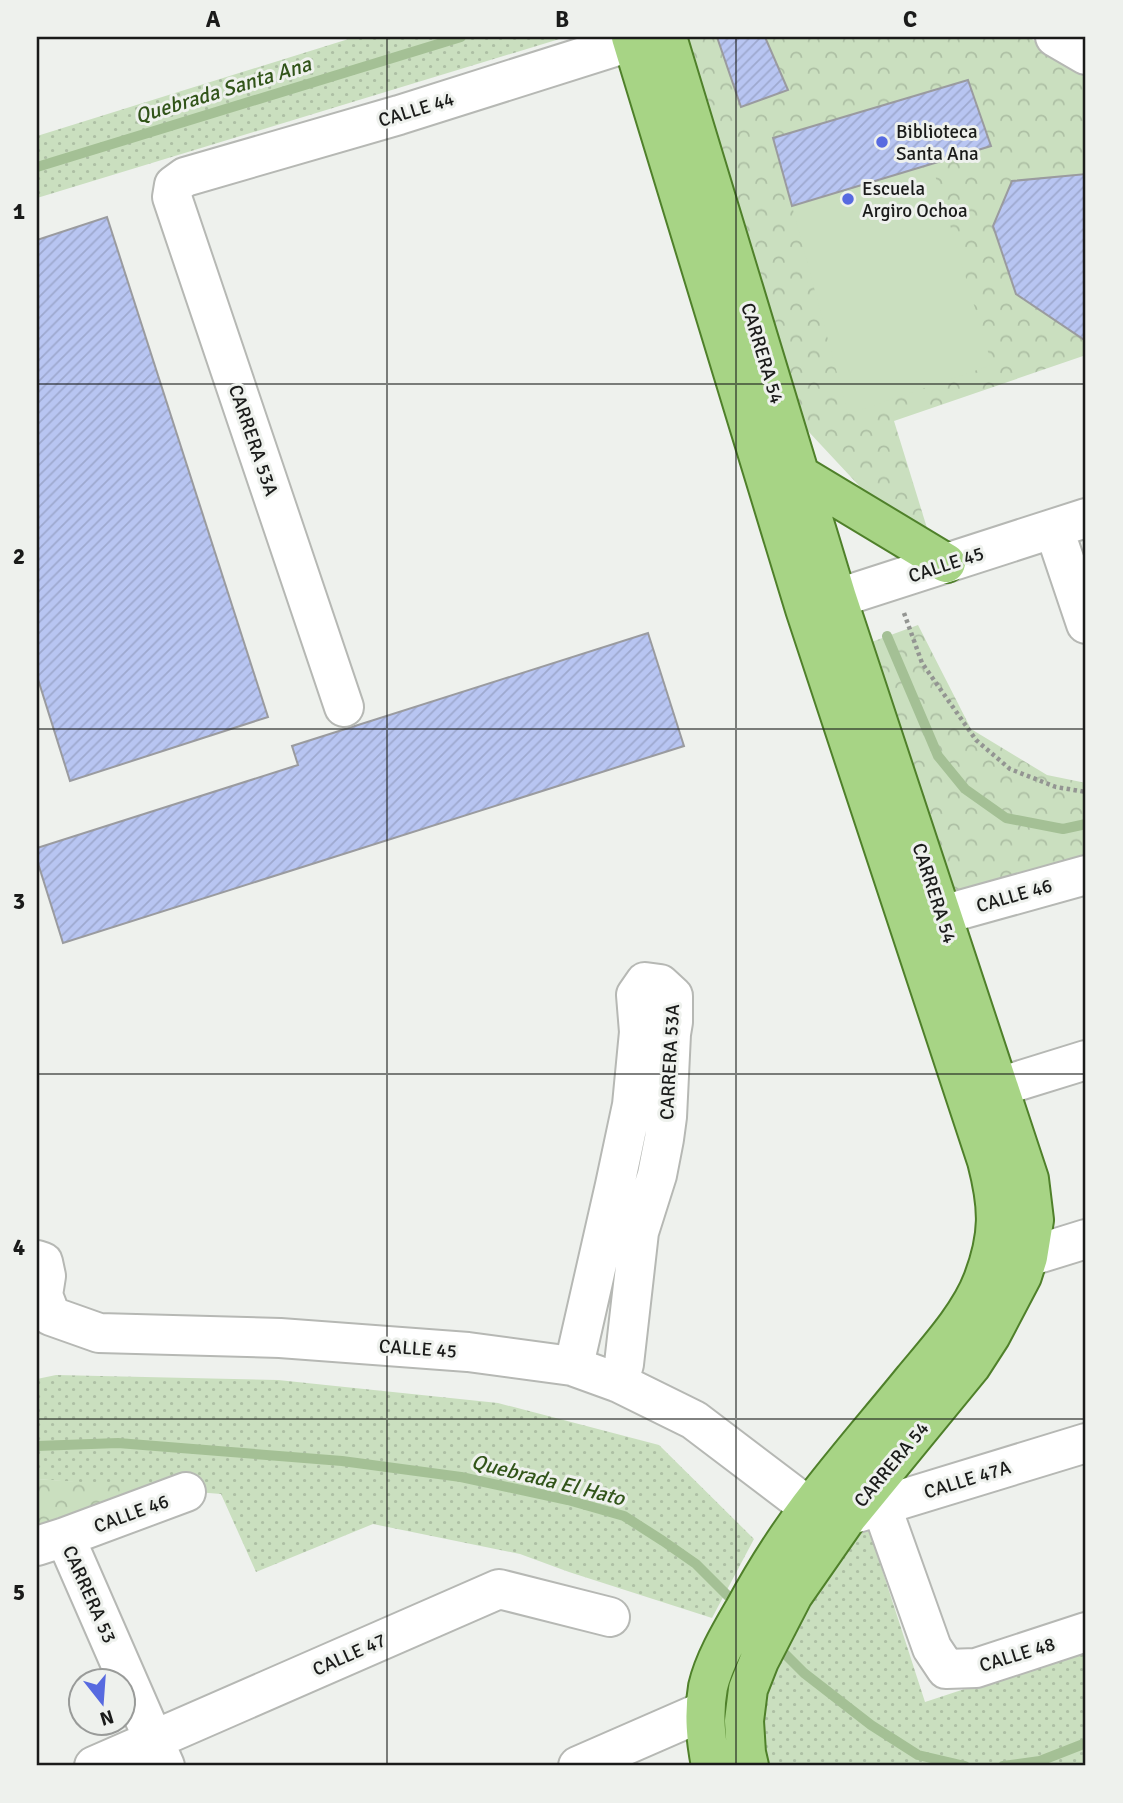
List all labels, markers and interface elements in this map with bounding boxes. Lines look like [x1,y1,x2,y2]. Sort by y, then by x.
text: A [206,5,221,34]
text: B [555,5,569,34]
text: C [903,5,917,34]
water label: Quebrada Santa Ana [132,50,315,129]
street label: CALLE 44 [375,87,457,133]
place label: Biblioteca Santa Ana [896,120,979,166]
marker: Biblioteca Santa Ana [874,134,890,150]
place label: Escuela Argiro Ochoa [862,177,968,223]
marker: Escuela Argiro Ochoa [840,191,856,207]
text: 1 [13,197,25,226]
street label: CARRERA 54 [735,300,789,407]
street label: CARRERA 53A [223,382,283,499]
street label: CALLE 45 [906,541,987,588]
text: 2 [13,542,25,571]
street label: CARRERA 54 [907,840,962,947]
street label: CALLE 46 [973,874,1055,918]
text: 3 [13,887,25,916]
street label: CARRERA 53A [655,1003,685,1121]
text: 4 [13,1233,25,1262]
street label: CALLE 45 [378,1334,458,1364]
street label: CARRERA 54 [849,1417,935,1512]
water label: Quebrada El Hato [469,1448,628,1512]
street label: CALLE 47A [921,1455,1014,1505]
street label: CALLE 46 [91,1489,172,1539]
street label: CARRERA 53 [57,1542,121,1647]
text: 5 [13,1578,25,1607]
street label: CALLE 47 [309,1628,390,1682]
street label: CALLE 48 [976,1632,1058,1678]
north arrow [66,1666,136,1736]
text: N [97,1704,117,1731]

